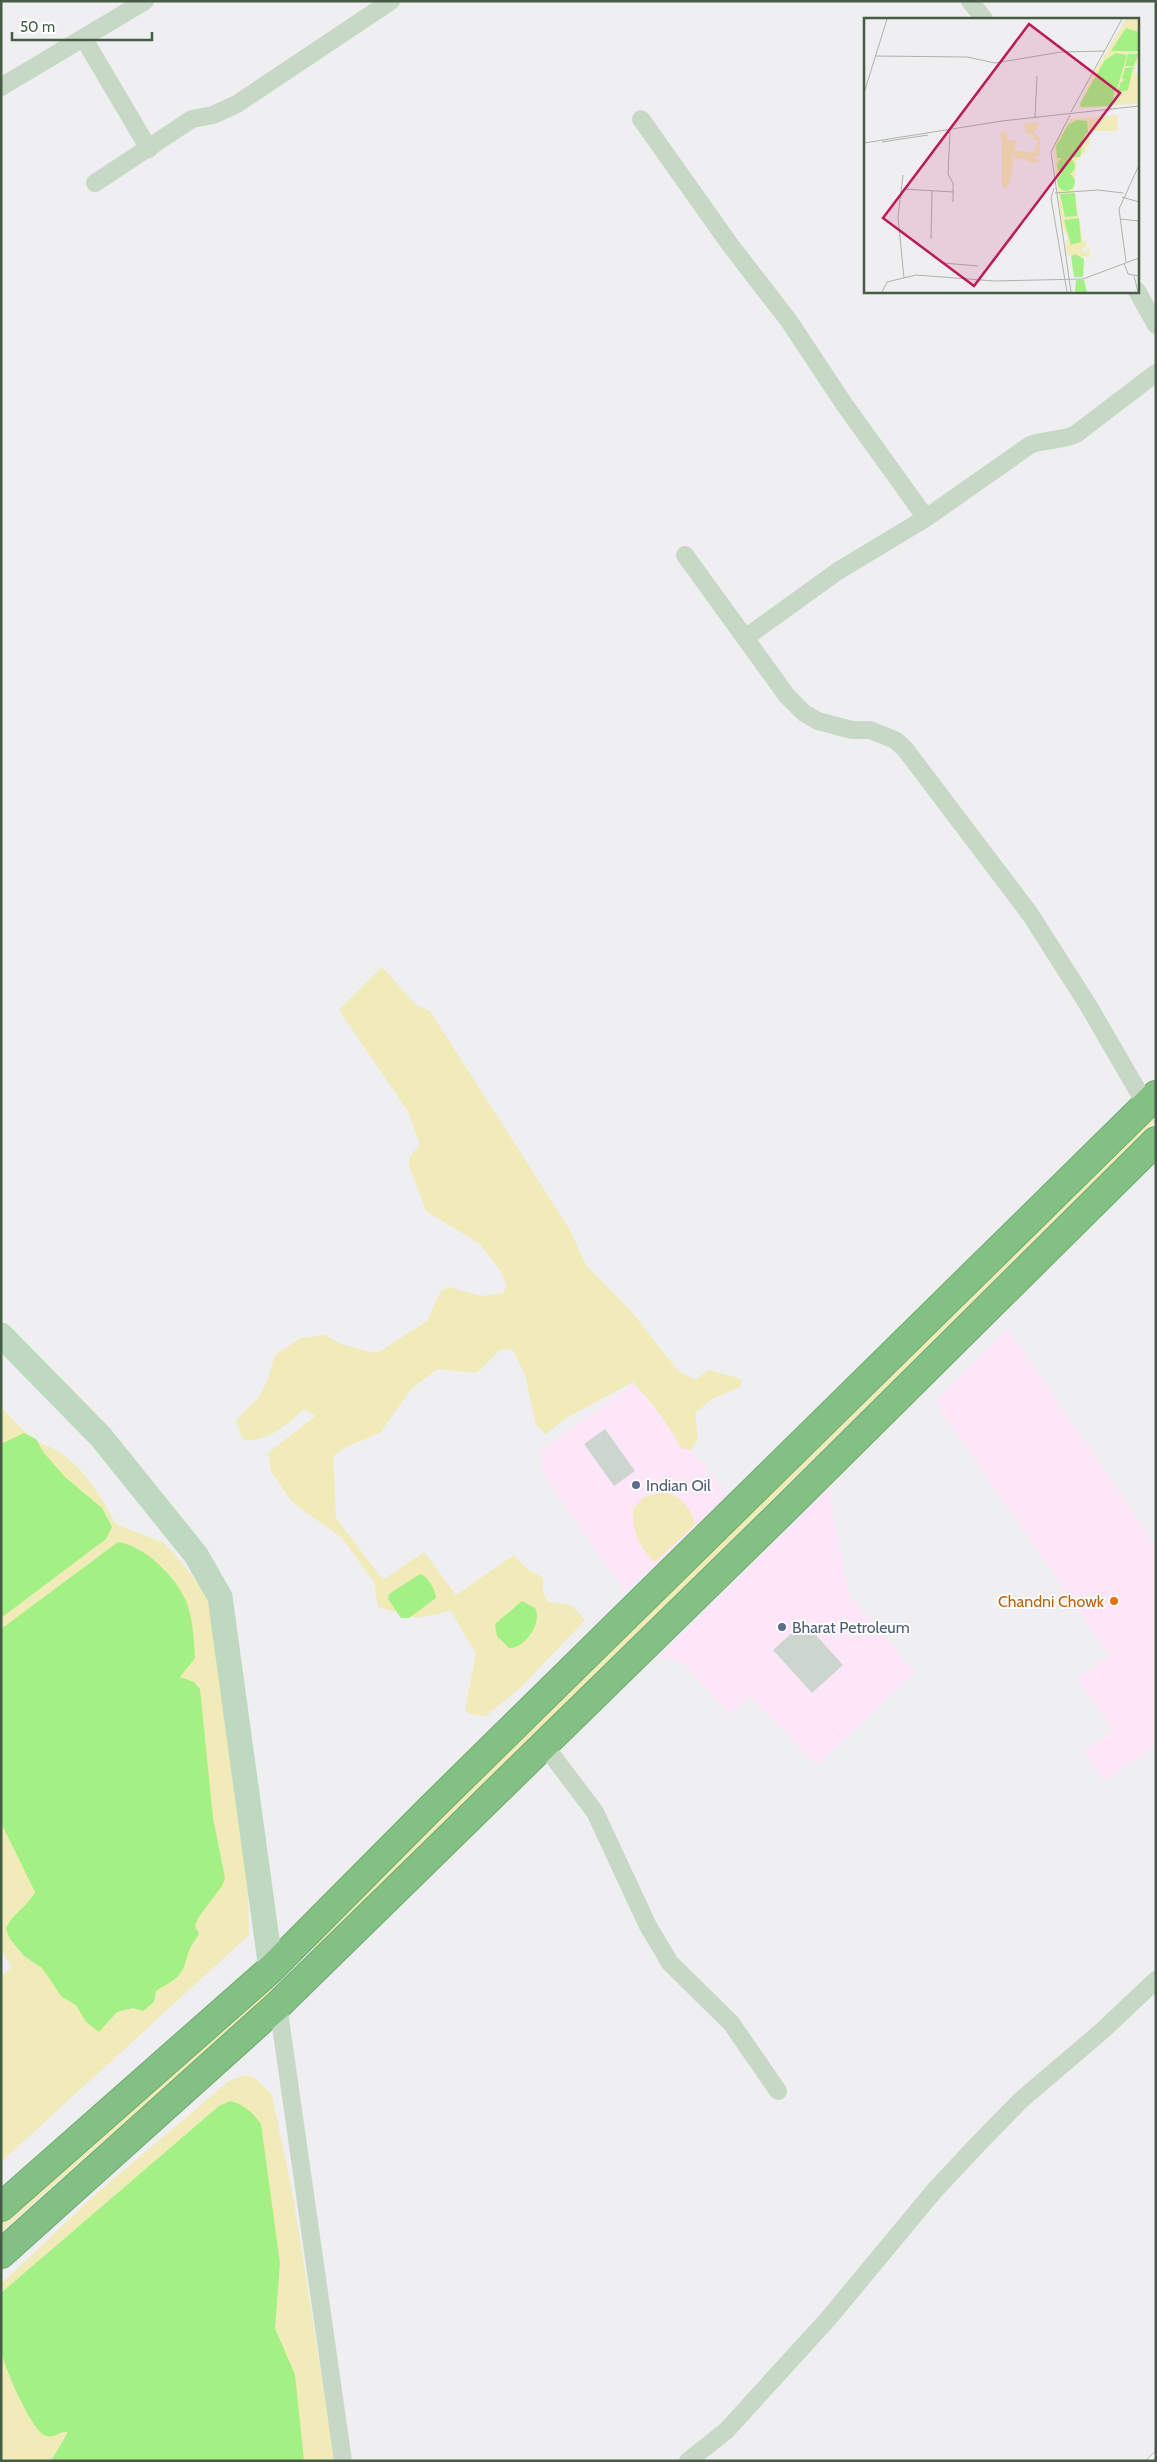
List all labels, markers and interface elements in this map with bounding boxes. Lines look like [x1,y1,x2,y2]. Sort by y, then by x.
scale bar [12,10,152,42]
text: 50 m [20,18,55,36]
inset map [864,18,1140,292]
place label: Indian Oil [646,1476,711,1495]
marker: Indian Oil [630,1479,642,1491]
place label: Chandni Chowk [998,1592,1105,1611]
marker: Chandni Chowk [1108,1595,1120,1607]
place label: Bharat Petroleum [792,1618,910,1637]
marker: Bharat Petroleum [776,1621,788,1633]

